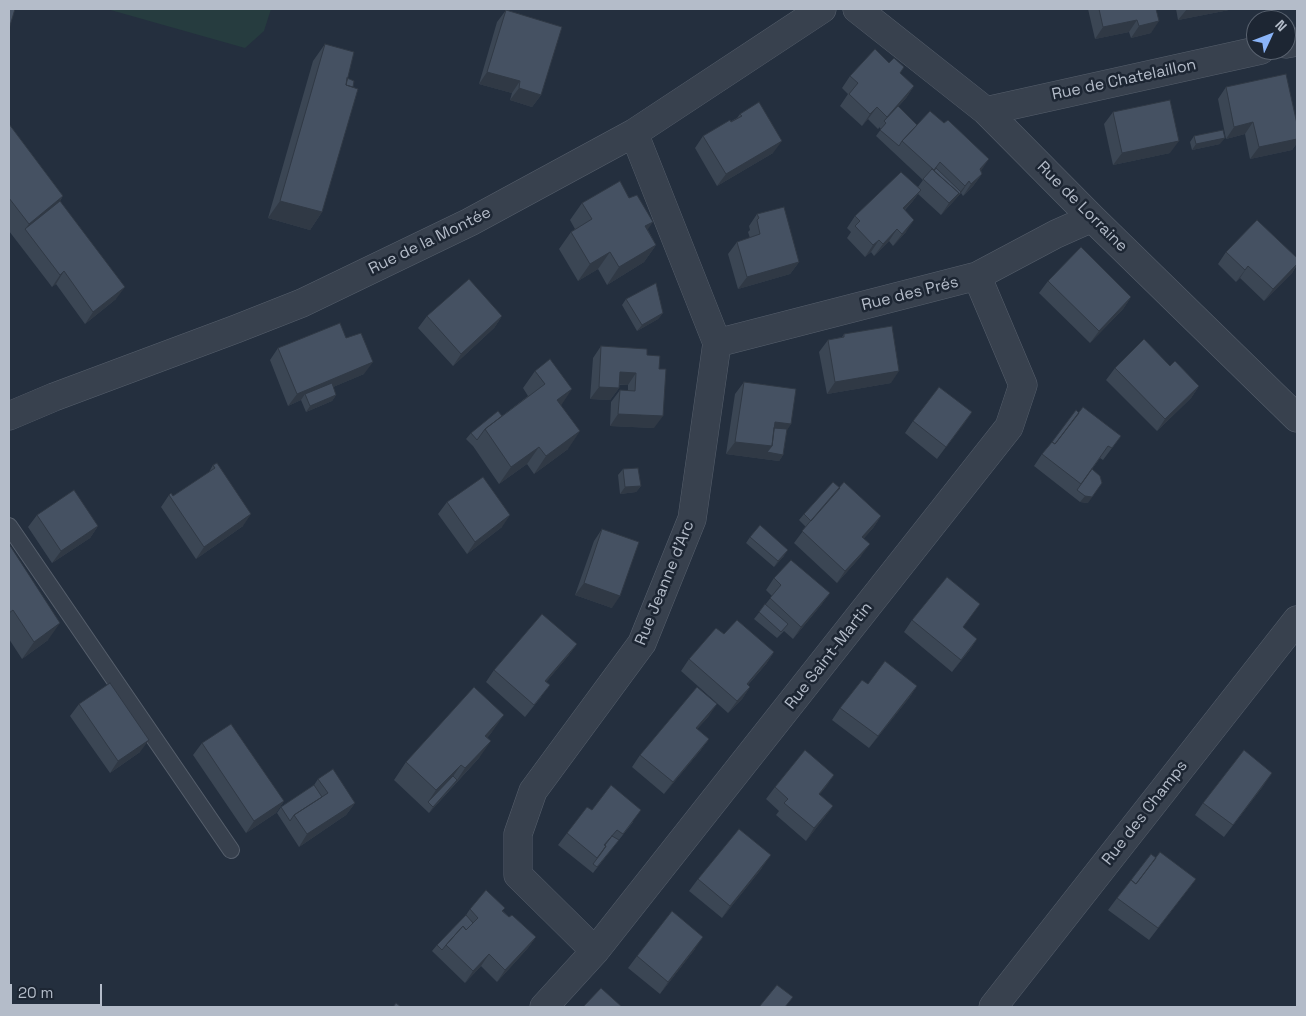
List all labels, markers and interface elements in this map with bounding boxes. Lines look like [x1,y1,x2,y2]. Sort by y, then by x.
north arrow [1246,10,1296,60]
text: N [1271,16,1291,35]
street label: Rue de Chatelaillon [1050,55,1198,105]
street label: Rue de Lorraine [1033,158,1131,256]
street label: Rue de la Montée [366,203,494,279]
street label: Rue des Prés [860,273,960,315]
street label: Rue Jeanne d'Arc [631,518,699,648]
street label: Rue Saint-Martin [781,599,877,713]
street label: Rue des Champs [1098,757,1192,869]
scale bar [12,974,105,1006]
text: 20 m [18,983,53,1002]

